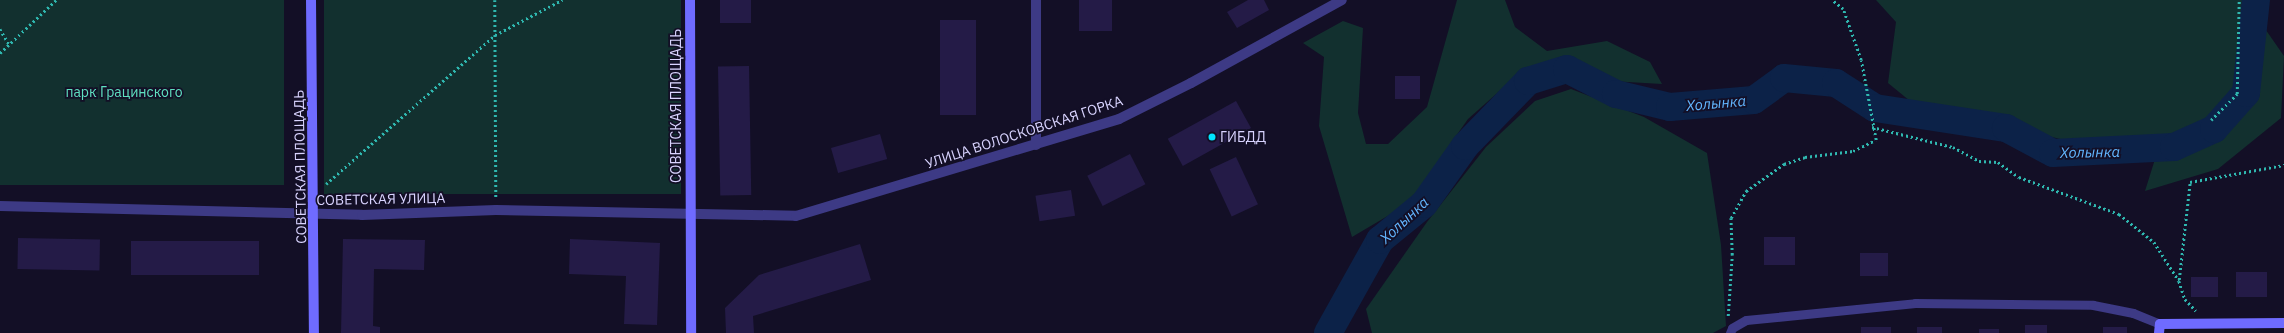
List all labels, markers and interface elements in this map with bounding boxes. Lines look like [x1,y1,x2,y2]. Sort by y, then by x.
street label: СОВЕТСКАЯ ПЛОЩАДЬ [668,29,684,183]
park label: парк Грацинского [65,84,183,100]
street label: СОВЕТСКАЯ ПЛОЩАДЬ [290,90,310,244]
water label: Холынка [1685,91,1747,115]
street label: УЛИЦА ВОЛОСКОВСКАЯ ГОРКА [923,92,1125,172]
place label: ГИБДД [1220,129,1266,145]
marker: ГИБДД [1207,132,1217,142]
water label: Холынка [2060,142,2120,162]
street label: СОВЕТСКАЯ УЛИЦА [316,189,446,209]
water label: Холынка [1376,193,1432,247]

